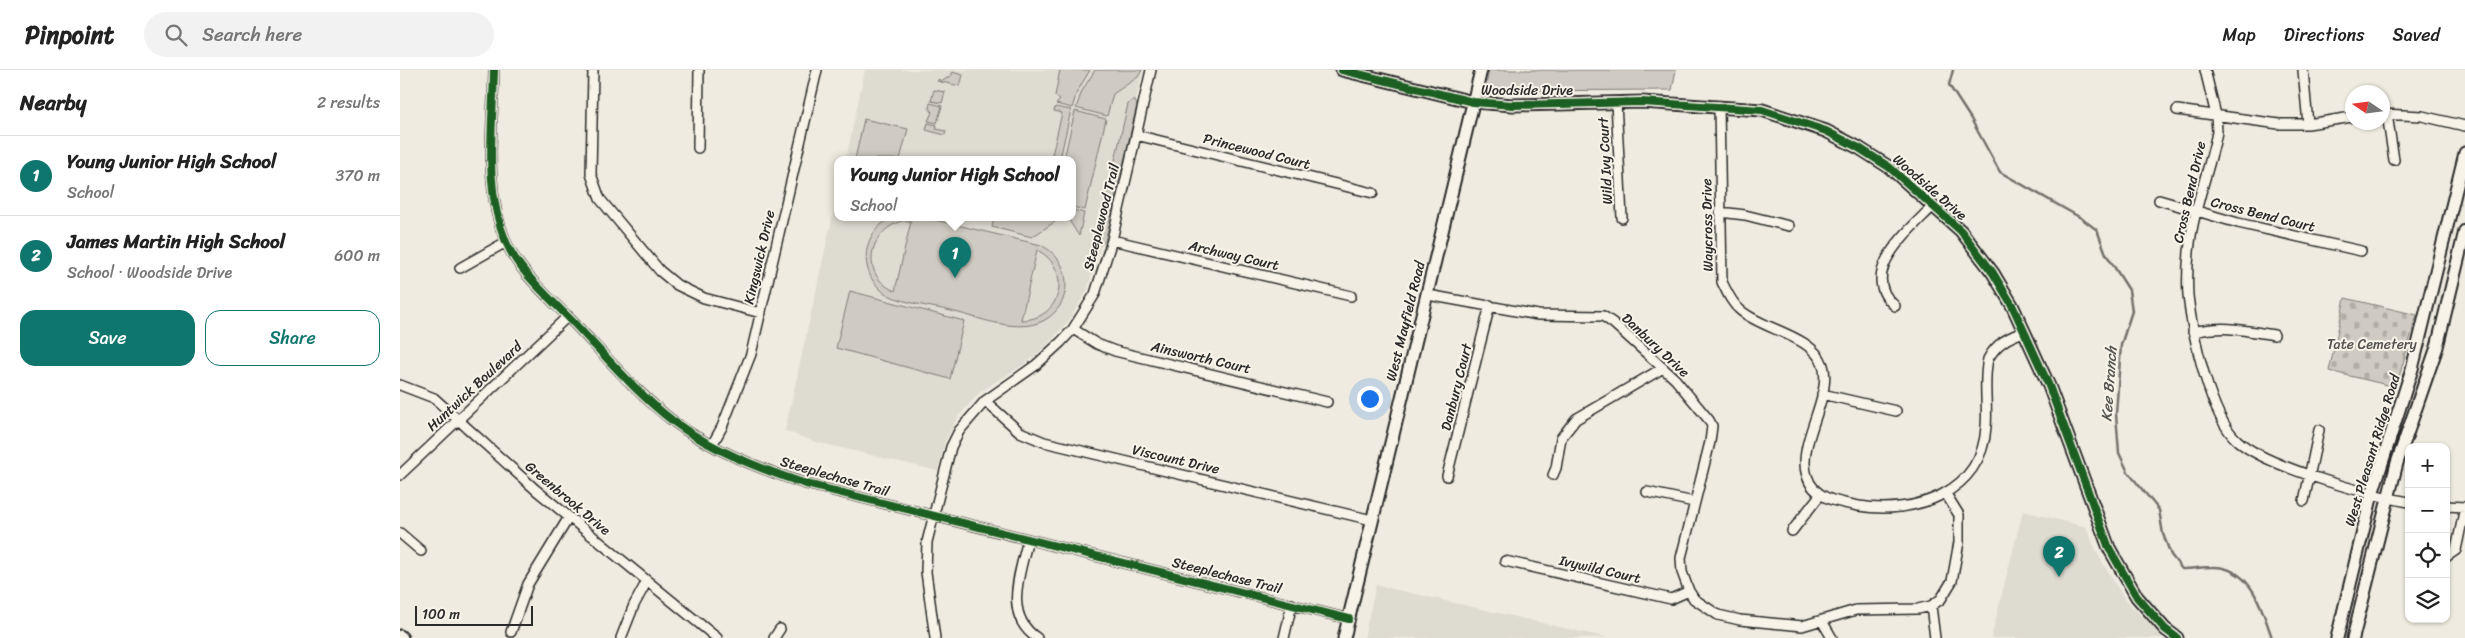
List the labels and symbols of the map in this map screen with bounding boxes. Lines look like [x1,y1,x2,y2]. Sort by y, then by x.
street label: Woodside Drive [1481,78,1573,103]
north arrow [2345,85,2390,130]
street label: Wild Ivy Court [1591,115,1620,205]
street label: Princewood Court [1201,126,1313,177]
street label: Cross Bend Drive [2166,139,2213,246]
street label: Woodside Drive [1887,148,1973,227]
street label: Steeplewood Trail [1076,160,1127,273]
street label: Waycross Drive [1694,178,1721,272]
street label: Cross Bend Court [2208,189,2318,240]
street label: Kingswick Drive [737,208,782,307]
street label: Archway Court [1185,233,1282,278]
pin: 1 [939,237,971,278]
street label: West Mayfield Road [1379,257,1433,384]
street label: Danbury Drive [1616,307,1696,384]
park label: Tate Cemetery [2327,332,2418,357]
street label: Huntwick Boulevard [421,334,529,438]
street label: Ainsworth Court [1148,334,1253,381]
street label: Danbury Court [1434,340,1480,433]
water label: Kee Branch [2093,344,2125,422]
street label: West Pleasant Ridge Road [2337,369,2408,529]
your location [1357,386,1383,412]
street label: Viscount Drive [1130,437,1222,482]
street label: Steeplechase Trail [777,449,893,504]
street label: Greenbrook Drive [519,455,616,542]
pin: 2 [2043,536,2075,577]
street label: Ivywild Court [1556,548,1643,591]
street label: Steeplechase Trail [1169,550,1285,601]
scale bar [415,603,532,626]

